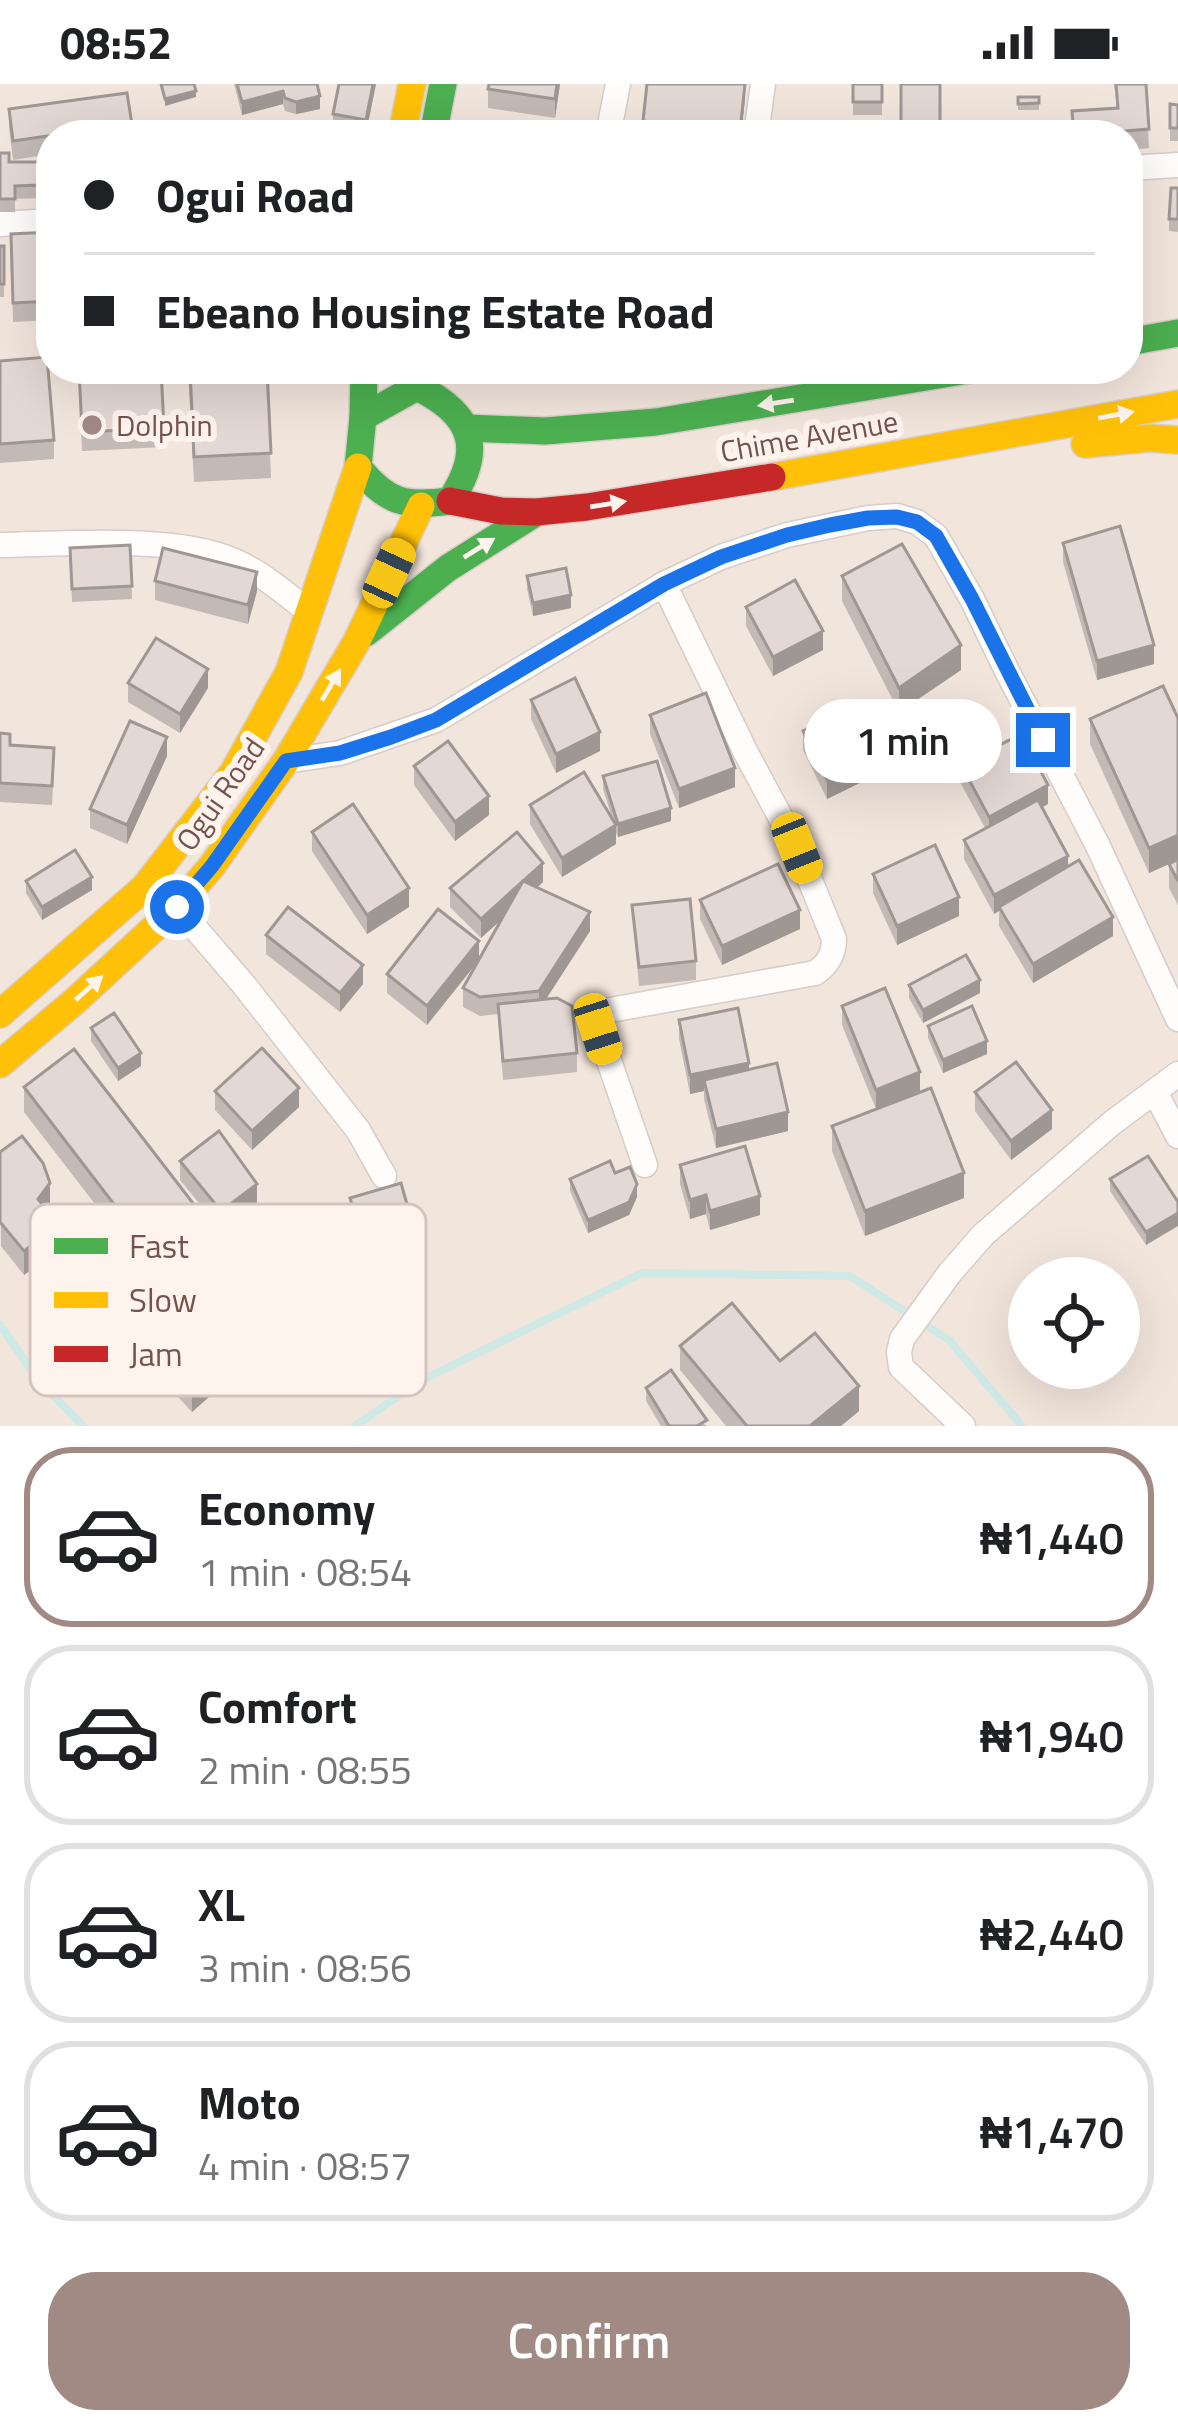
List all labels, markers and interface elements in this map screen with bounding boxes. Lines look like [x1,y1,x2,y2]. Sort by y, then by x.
text: 08:52 [60,8,172,76]
text: Ogui Road [156,161,355,229]
text: Ebeano Housing Estate Road [156,277,715,345]
one-way arrow [757,394,795,413]
street label: Chime Avenue [717,398,901,474]
place label: Dolphin [116,402,213,448]
one-way arrow [1098,405,1135,424]
marker: Dolphin [79,412,105,438]
one-way arrow [590,494,627,513]
car [357,533,421,613]
one-way arrow [462,538,496,559]
one-way arrow [319,668,340,702]
callout: 1 min [803,698,1001,782]
text: 1 min [856,711,950,770]
route end [1016,713,1070,767]
street label: Ogui Road [164,728,276,860]
car [767,808,827,888]
route start [150,880,204,934]
one-way arrow [75,975,104,1002]
car [570,989,626,1069]
legend [30,1204,426,1396]
text: Fast [129,1221,189,1271]
map controls [1008,1257,1140,1389]
button: locate [1008,1257,1140,1389]
text: Slow [129,1275,197,1325]
text: Jam [129,1329,183,1379]
text: Economy [198,1474,375,1542]
icon: car [54,1483,162,1591]
text: ₦1,440 [980,1503,1124,1571]
text: 1 min · 08:54 [198,1542,412,1601]
text: Comfort [198,1672,357,1740]
icon: car [54,1681,162,1789]
text: ₦1,940 [980,1701,1124,1769]
text: 2 min · 08:55 [198,1740,412,1799]
text: XL [198,1870,245,1938]
icon: car [54,1879,162,1987]
text: ₦2,440 [980,1899,1124,1967]
text: 3 min · 08:56 [198,1938,412,1997]
text: Moto [198,2068,301,2136]
icon: car [54,2077,162,2185]
text: ₦1,470 [980,2097,1124,2165]
text: 4 min · 08:57 [198,2136,412,2195]
button: Confirm [48,2272,1130,2410]

